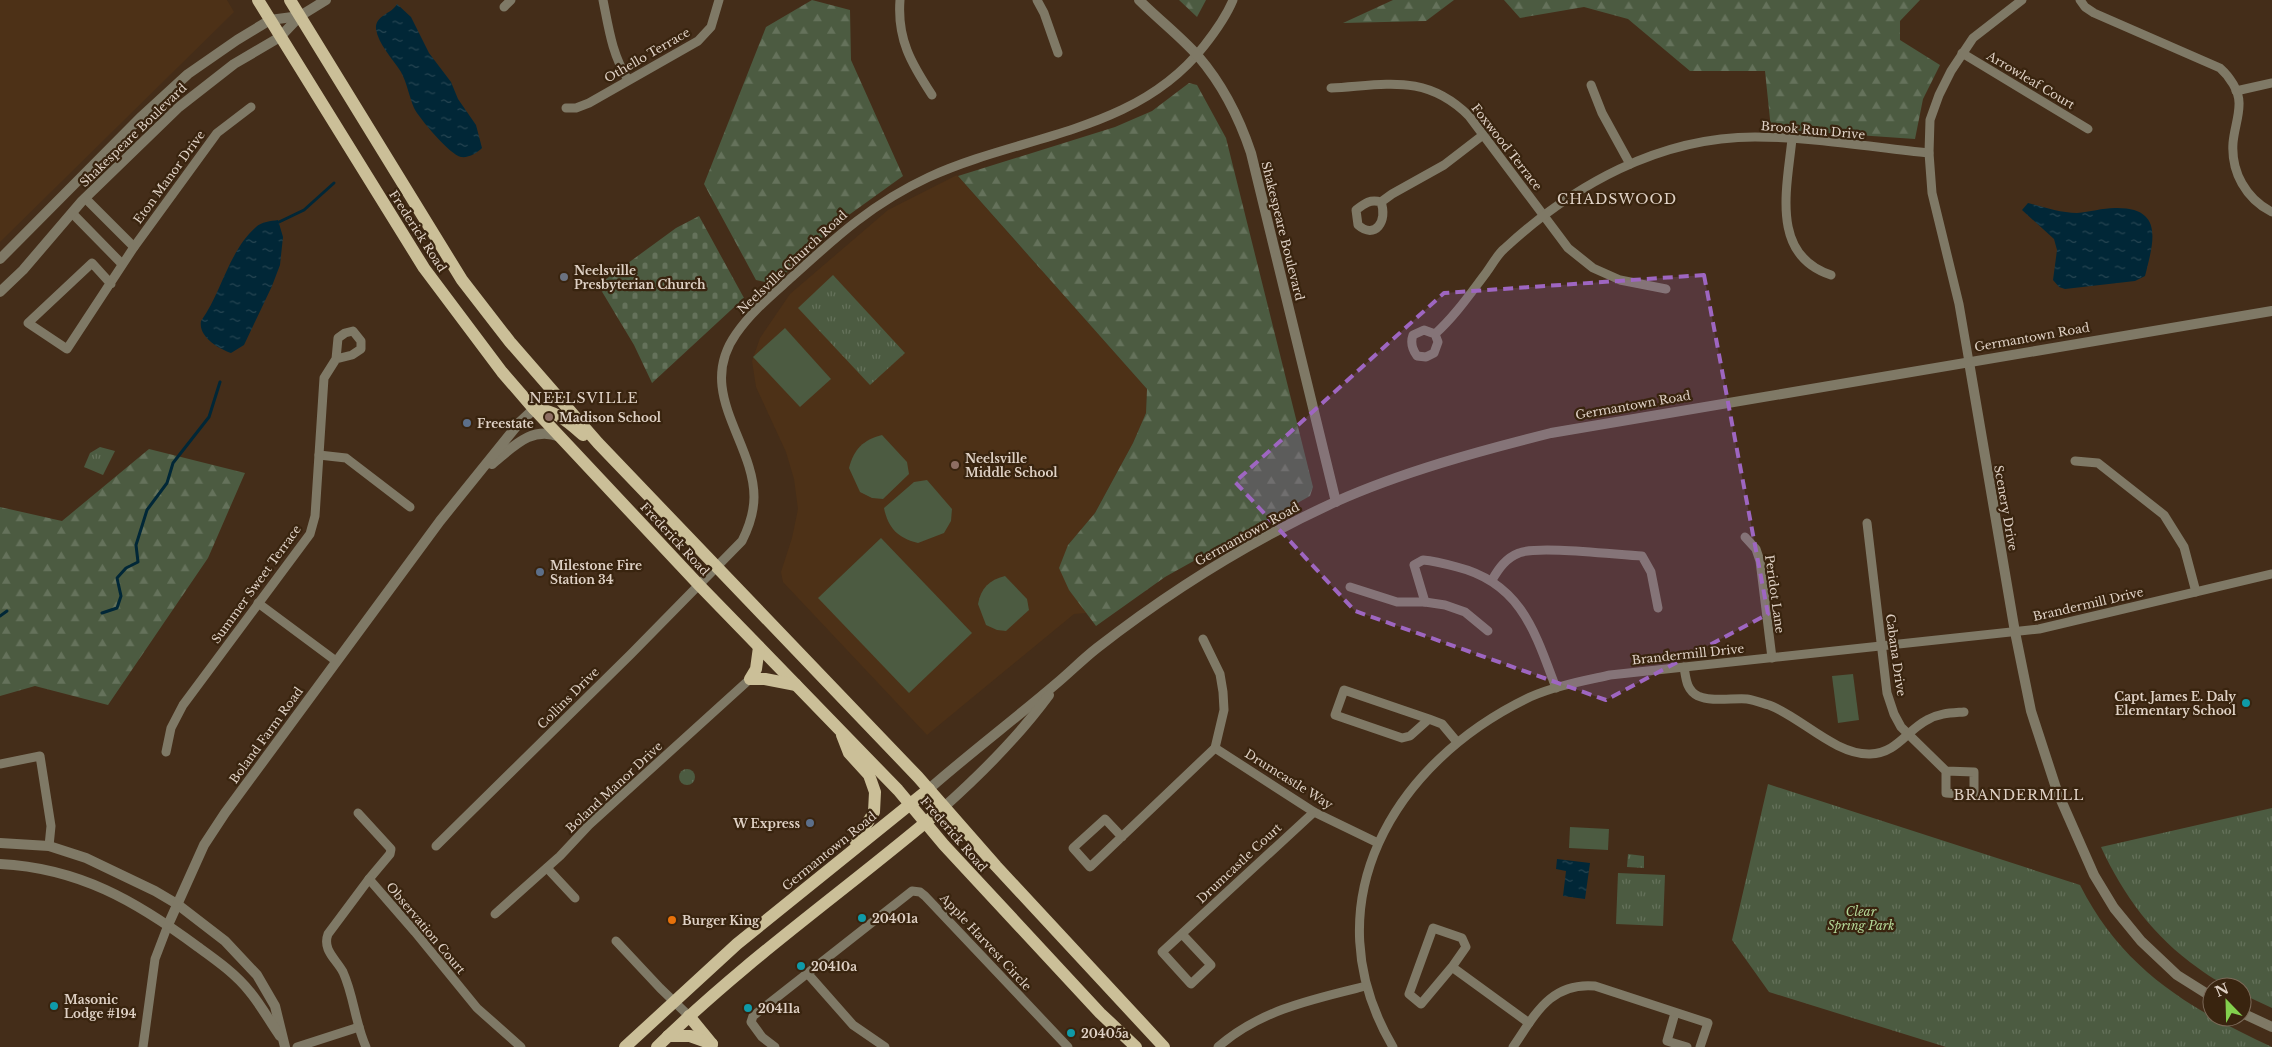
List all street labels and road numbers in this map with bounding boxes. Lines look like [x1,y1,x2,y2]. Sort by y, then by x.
street label: Othello Terrace [602,24,693,86]
street label: Arrowleaf Court [1983,47,2078,112]
street label: Shakespeare Boulevard [76,80,190,190]
street label: Foxwood Terrace [1468,101,1546,193]
street label: Brook Run Drive [1760,118,1866,142]
street label: Eton Manor Drive [130,127,208,227]
street label: Shakespeare Boulevard [1258,160,1308,302]
street label: Frederick Road [386,187,450,275]
street label: Neelsville Church Road [734,207,850,317]
street label: Germantown Road [1973,319,2091,355]
street label: Germantown Road [1574,387,1692,423]
street label: Scenery Drive [1991,464,2021,552]
street label: Frederick Road [637,499,713,579]
street label: Germantown Road [1192,499,1302,569]
street label: Summer Sweet Terrace [208,522,304,646]
street label: Peridot Lane [1762,554,1788,634]
street label: Brandermill Drive [2031,584,2145,624]
street label: Cabana Drive [1883,613,1909,697]
street label: Brandermill Drive [1631,641,1745,667]
street label: Collins Drive [534,664,602,732]
street label: Boland Farm Road [226,684,306,786]
street label: Boland Manor Drive [563,738,665,836]
street label: Drumcastle Way [1242,746,1336,812]
street label: Frederick Road [917,794,991,874]
street label: Germantown Road [779,808,879,894]
street label: Drumcastle Court [1194,820,1285,906]
street label: Observation Court [383,879,469,977]
street label: Apple Harvest Circle [936,890,1035,994]

